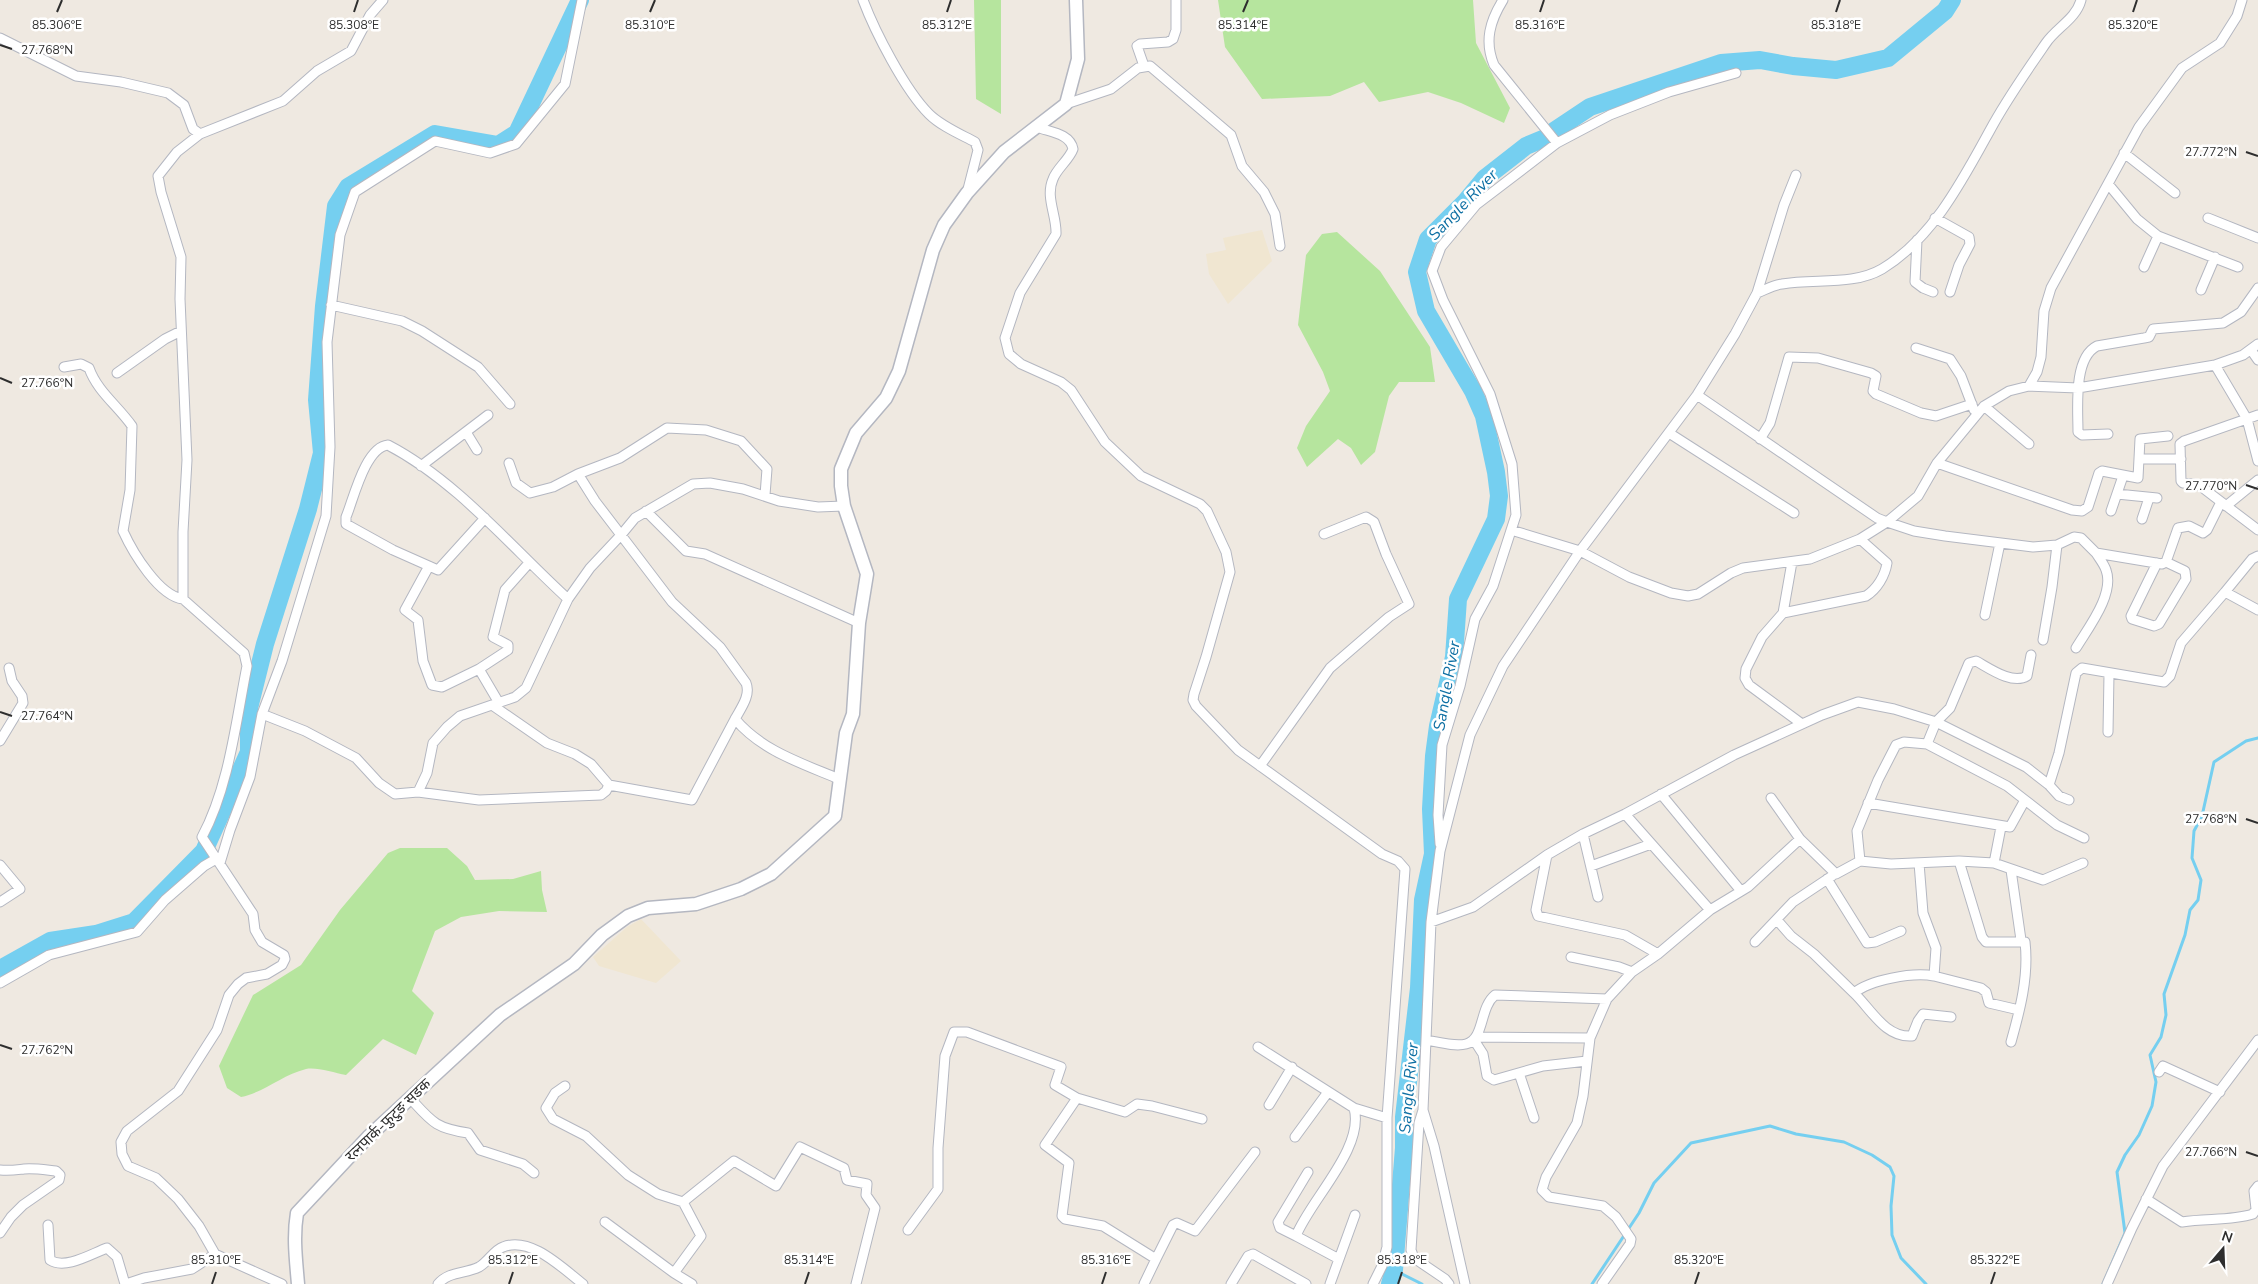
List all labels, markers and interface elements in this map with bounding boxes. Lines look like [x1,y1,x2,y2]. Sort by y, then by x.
text: 85.306°E [32,17,82,33]
text: 85.308°E [329,17,379,33]
text: 85.310°E [625,17,675,33]
text: 85.312°E [922,17,972,33]
text: 85.314°E [1218,17,1268,33]
text: 85.316°E [1515,17,1565,33]
text: 85.318°E [1811,17,1861,33]
text: 85.320°E [2108,17,2158,33]
text: 27.768°N [21,42,73,58]
text: 27.772°N [2185,144,2237,160]
water label: Sangle River [1424,164,1503,245]
text: 27.766°N [21,375,73,391]
text: 27.770°N [2185,478,2237,494]
water label: Sangle River [1428,638,1466,733]
text: 27.764°N [21,708,73,724]
text: 27.768°N [2185,811,2237,827]
water label: Sangle River [1394,1041,1424,1134]
text: 27.762°N [21,1042,73,1058]
street label: रत्नपार्क-फुटुङ सडक [341,1074,435,1166]
text: 27.766°N [2185,1144,2237,1160]
north arrow [2198,1224,2248,1274]
text: N [2219,1226,2235,1248]
text: 85.310°E [191,1252,241,1268]
text: 85.312°E [488,1252,538,1268]
text: 85.314°E [784,1252,834,1268]
text: 85.316°E [1081,1252,1131,1268]
text: 85.318°E [1377,1252,1427,1268]
text: 85.320°E [1674,1252,1724,1268]
text: 85.322°E [1970,1252,2020,1268]

